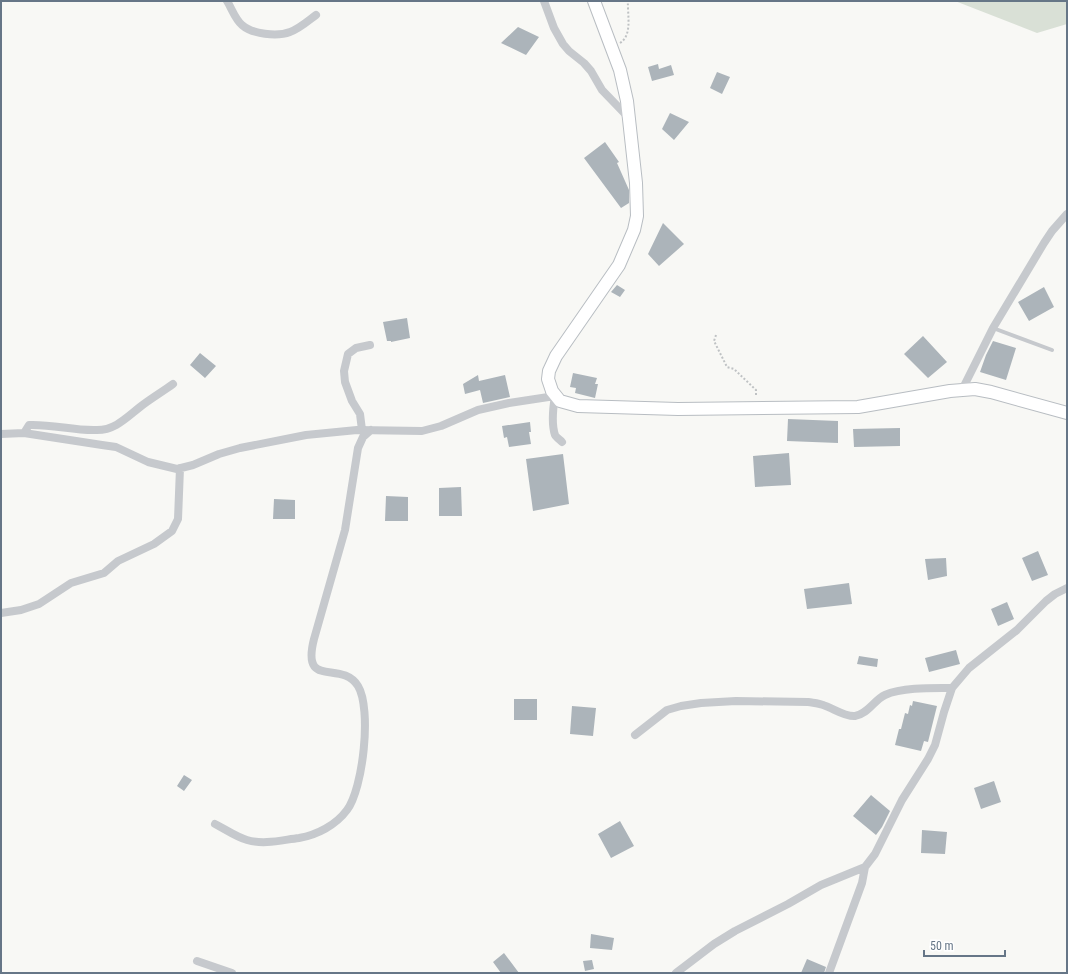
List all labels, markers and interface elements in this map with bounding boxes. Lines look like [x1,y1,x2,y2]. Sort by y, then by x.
scale bar [924,932,1005,958]
text: 50 m [930,939,954,953]

